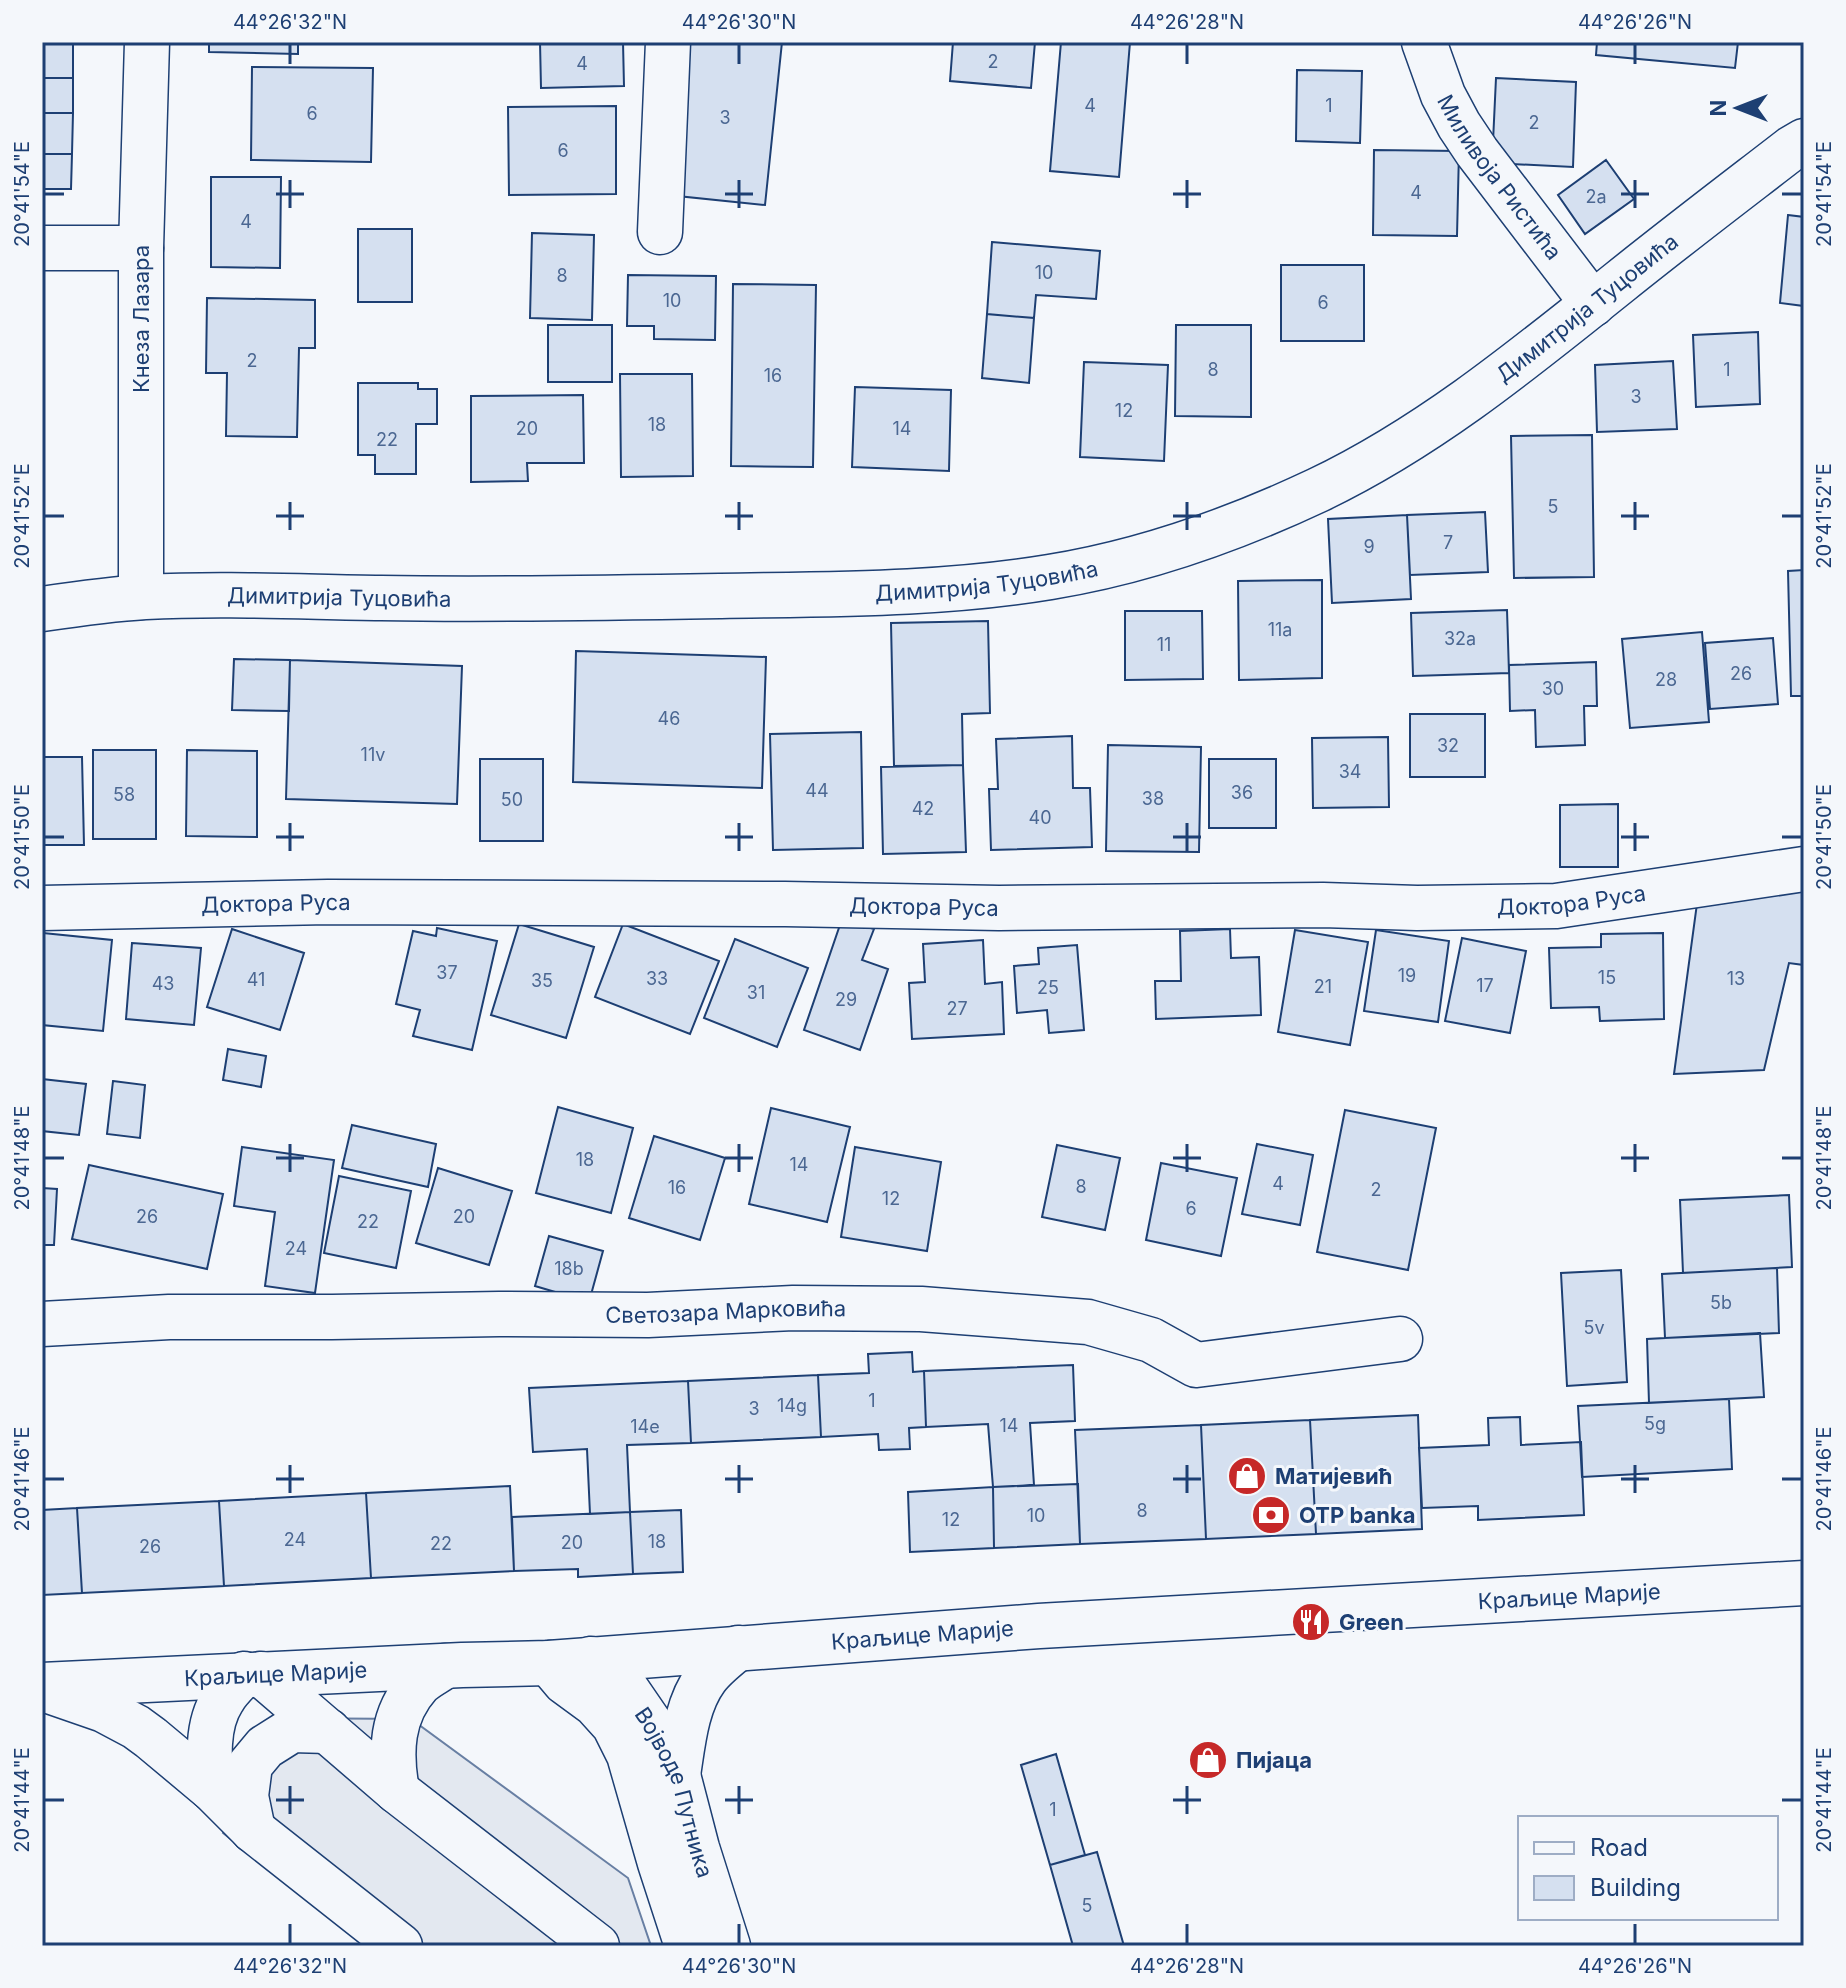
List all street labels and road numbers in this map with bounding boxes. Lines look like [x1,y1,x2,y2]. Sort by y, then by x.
street label: Миливоја Ристића [1432,90,1567,265]
street label: Димитрија Туцовића [1491,228,1683,388]
street label: Кнеза Лазара [128,245,154,393]
street label: Димитрија Туцовића [874,555,1100,606]
street label: Димитрија Туцовића [227,582,451,612]
street label: Доктора Руса [1497,880,1648,920]
street label: Доктора Руса [201,889,351,918]
street label: Доктора Руса [849,892,999,921]
street label: Светозара Марковића [605,1295,846,1328]
street label: Краљице Марије [1477,1578,1661,1614]
street label: Краљице Марије [830,1615,1015,1655]
street label: Краљице Марије [184,1657,368,1691]
street label: Војводе Путника [630,1702,719,1881]

